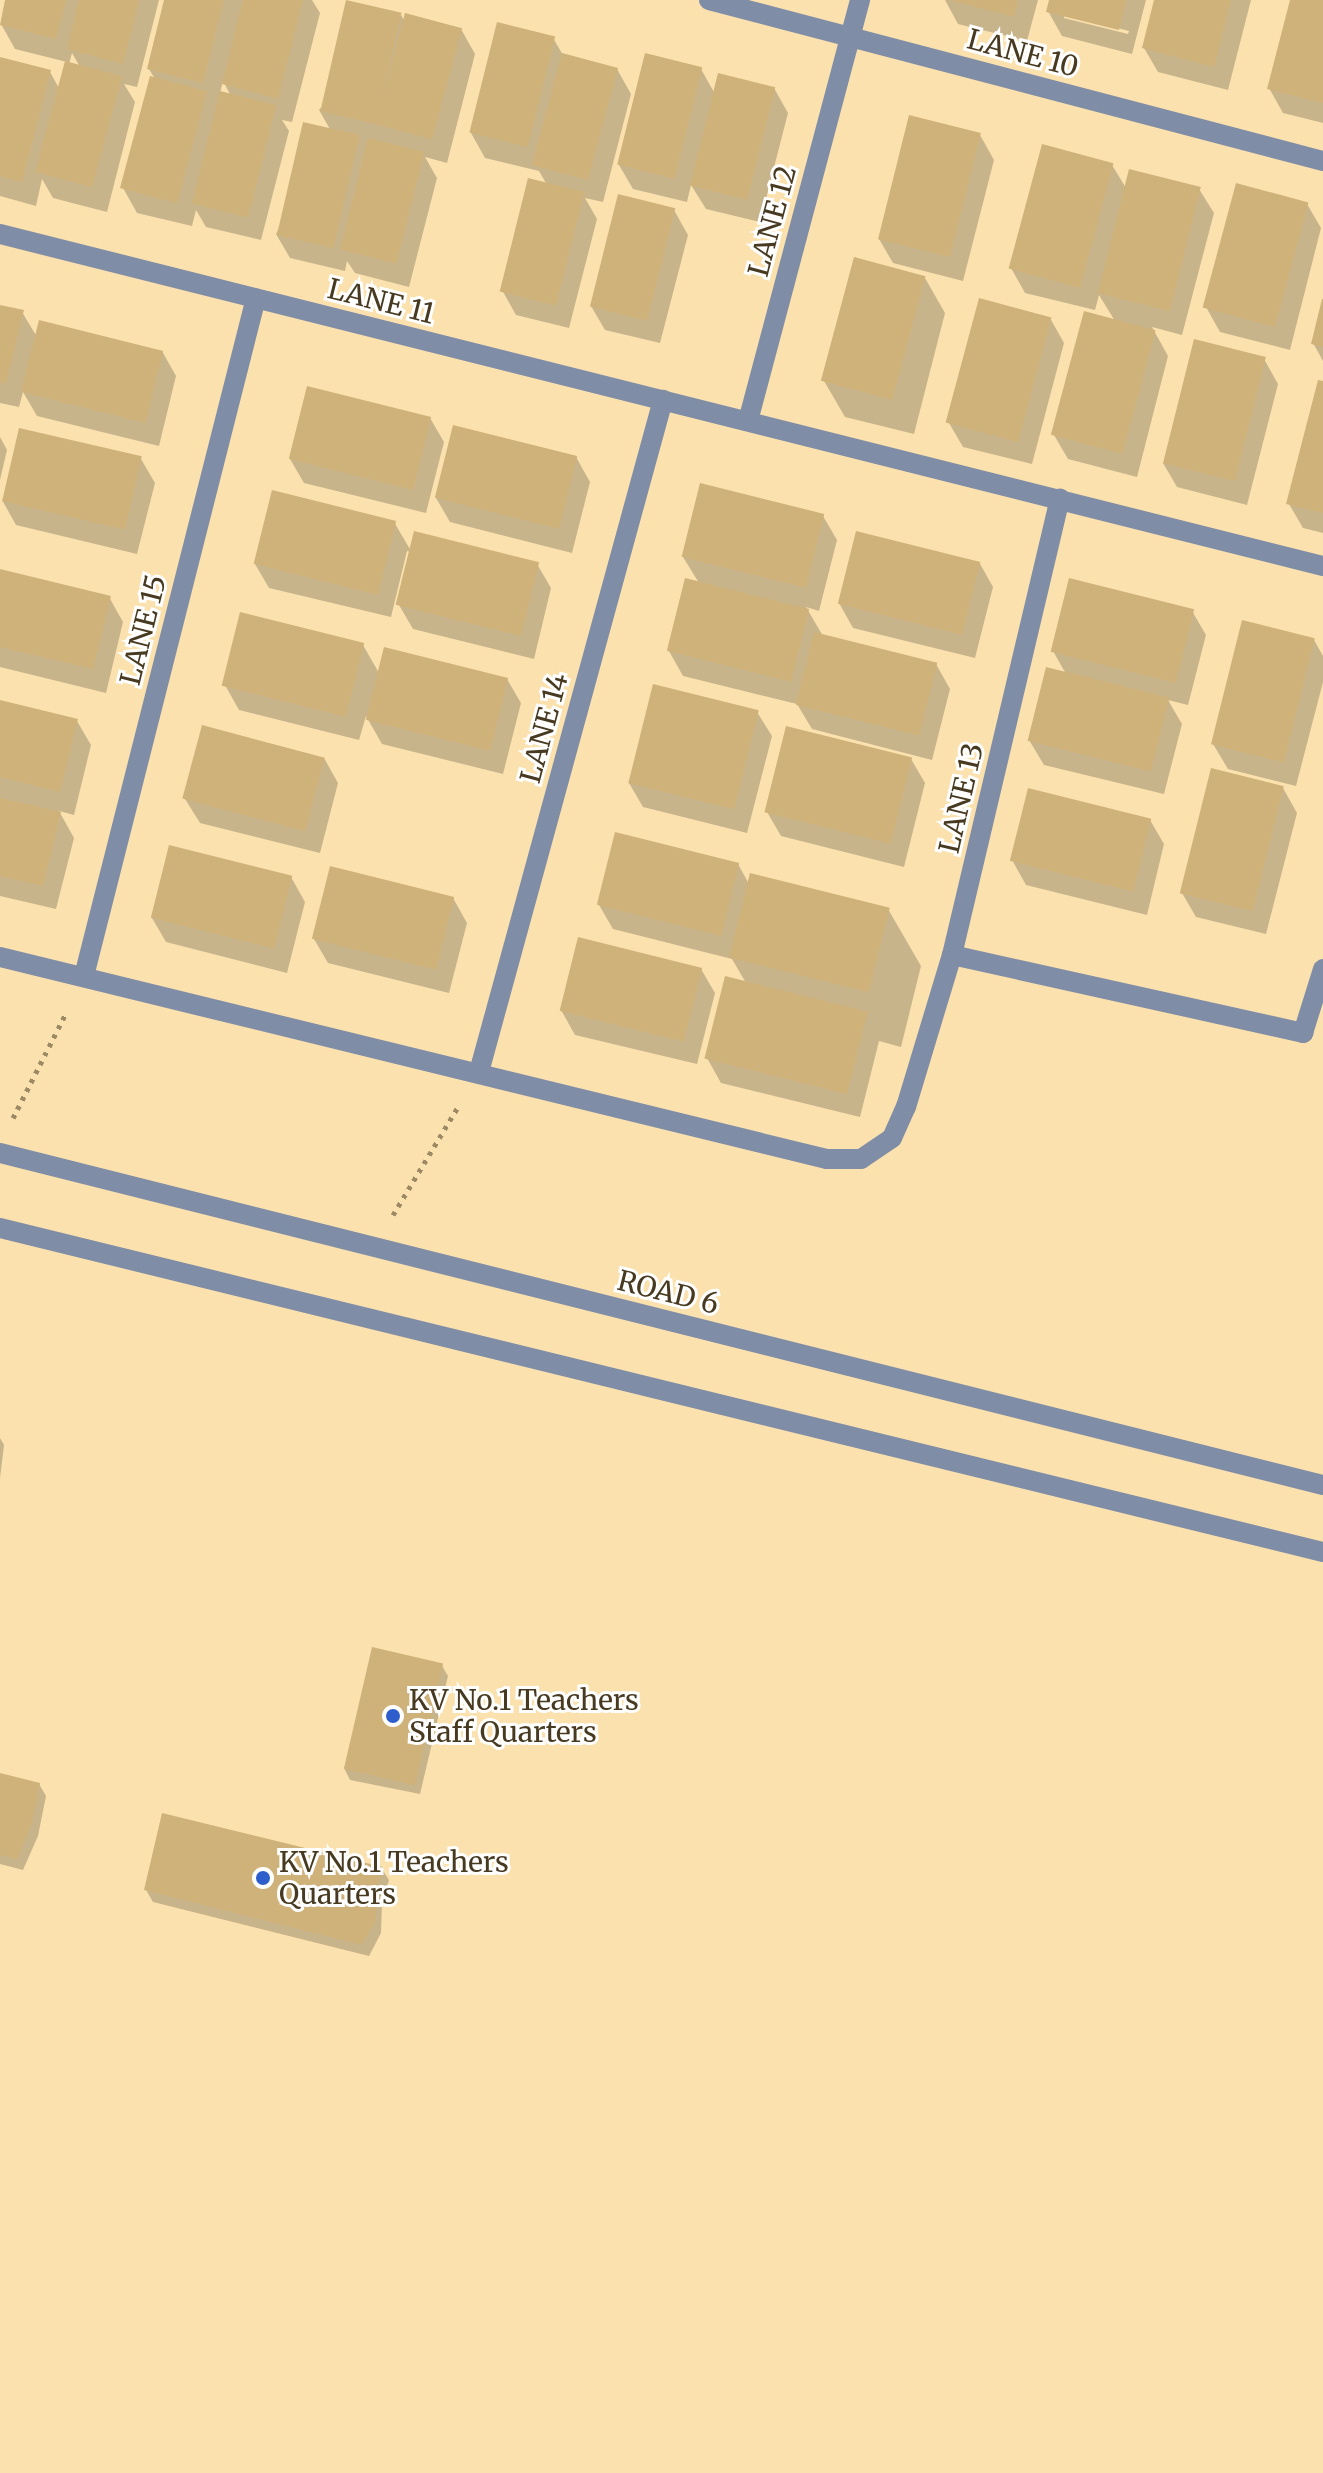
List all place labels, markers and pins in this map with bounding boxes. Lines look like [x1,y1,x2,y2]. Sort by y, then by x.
place label: KV No.1 Teachers Staff Quarters [409,1683,639,1749]
marker: KV No.1 Teachers Staff Quarters [384,1707,402,1725]
place label: KV No.1 Teachers Quarters [279,1845,509,1911]
marker: KV No.1 Teachers Quarters [254,1869,272,1887]

